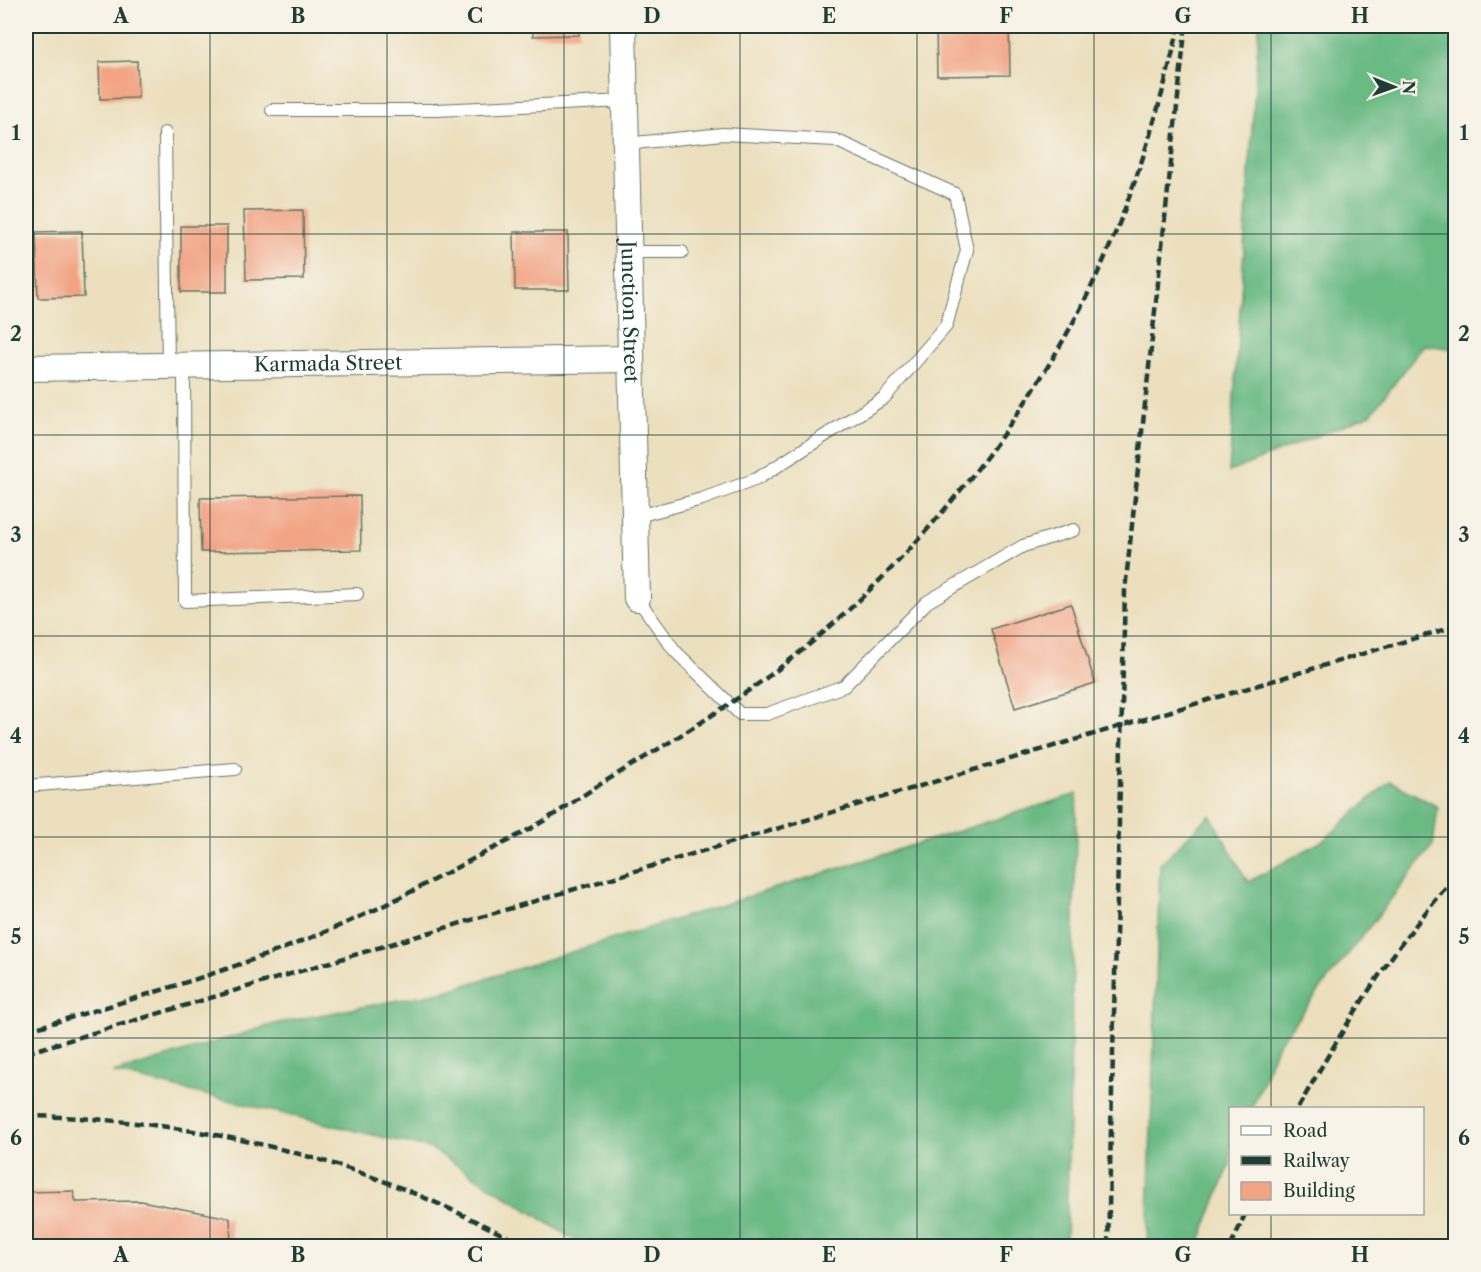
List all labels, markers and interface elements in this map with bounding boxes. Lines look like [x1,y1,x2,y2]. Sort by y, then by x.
text: A [112,4,129,28]
text: B [291,4,306,28]
text: C [467,4,483,28]
text: D [643,4,661,28]
text: E [822,4,836,28]
text: F [999,4,1013,28]
text: G [1175,4,1192,28]
text: H [1351,4,1369,28]
north arrow [1364,57,1424,117]
text: N [1399,80,1419,94]
text: 1 [12,121,21,145]
text: 1 [1460,121,1469,145]
street label: Junction Street [616,238,644,383]
text: 2 [10,322,22,346]
text: 2 [1458,322,1470,346]
street label: Karmada Street [254,350,402,377]
text: 3 [10,523,22,547]
text: 3 [1458,523,1470,547]
text: 4 [10,724,22,748]
text: 4 [1458,724,1470,748]
text: 5 [10,925,22,949]
text: 5 [1458,925,1470,949]
legend [1229,1107,1424,1215]
text: Road [1283,1120,1328,1142]
text: 6 [10,1126,22,1150]
text: 6 [1458,1126,1470,1150]
text: Railway [1283,1150,1351,1172]
text: Building [1283,1180,1355,1202]
text: A [112,1243,129,1267]
text: B [291,1243,306,1267]
text: C [467,1243,483,1267]
text: D [643,1243,661,1267]
text: E [822,1243,836,1267]
text: F [999,1243,1013,1267]
text: G [1175,1243,1192,1267]
text: H [1351,1243,1369,1267]

